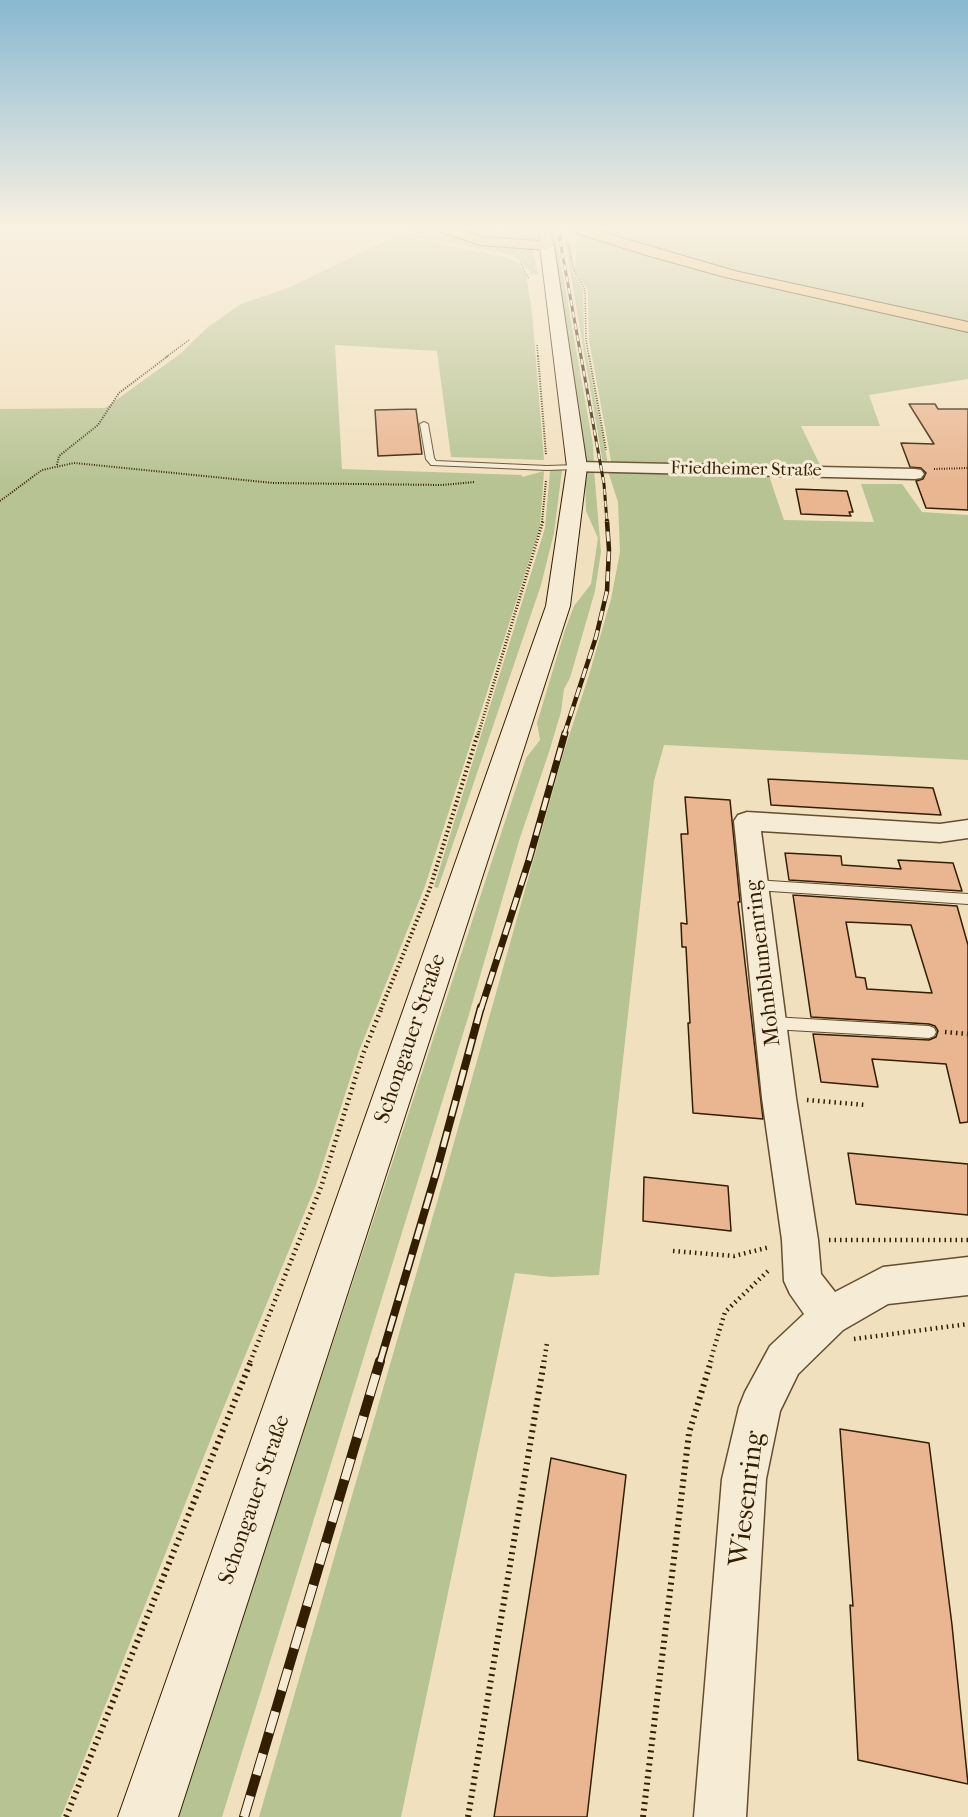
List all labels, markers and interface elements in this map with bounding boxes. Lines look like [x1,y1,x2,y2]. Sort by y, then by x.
street label: Friedheimer Straße [670,458,822,482]
street label: Mohnblumenring [741,878,787,1048]
street label: Schongauer Straße [370,951,452,1127]
street label: Schongauer Straße [214,1412,296,1588]
street label: Wiesenring [724,1430,772,1568]

